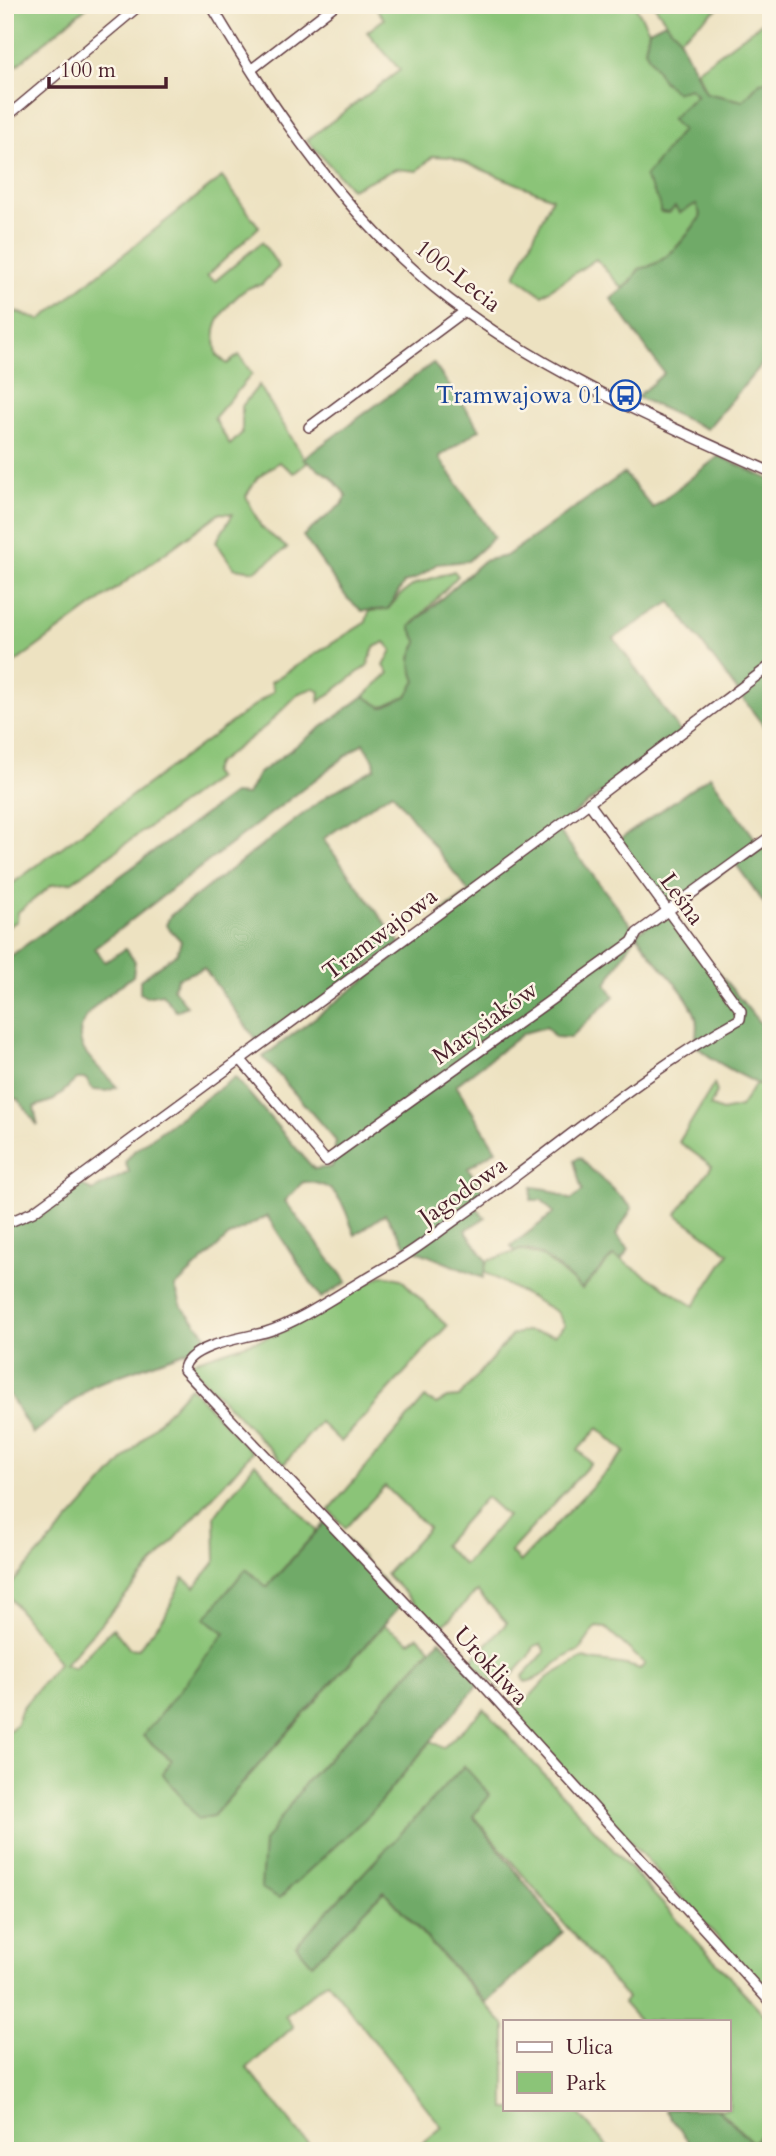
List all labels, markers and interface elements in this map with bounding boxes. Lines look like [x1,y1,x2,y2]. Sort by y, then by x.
scale bar [49,46,166,90]
text: 100 m [60,56,116,85]
street label: 100-Lecia [408,232,508,320]
bus stop icon: Tramwajowa 01 [609,378,643,412]
place label: Tramwajowa 01 [436,379,603,412]
street label: Leśna [652,866,713,932]
street label: Tramwajowa [316,880,445,988]
street label: Matysiaków [425,973,545,1073]
street label: Jagodowa [410,1148,514,1235]
street label: Urokliwa [446,1619,536,1713]
legend [503,2020,730,2110]
text: Ulica [566,2033,613,2062]
text: Park [566,2069,607,2098]

